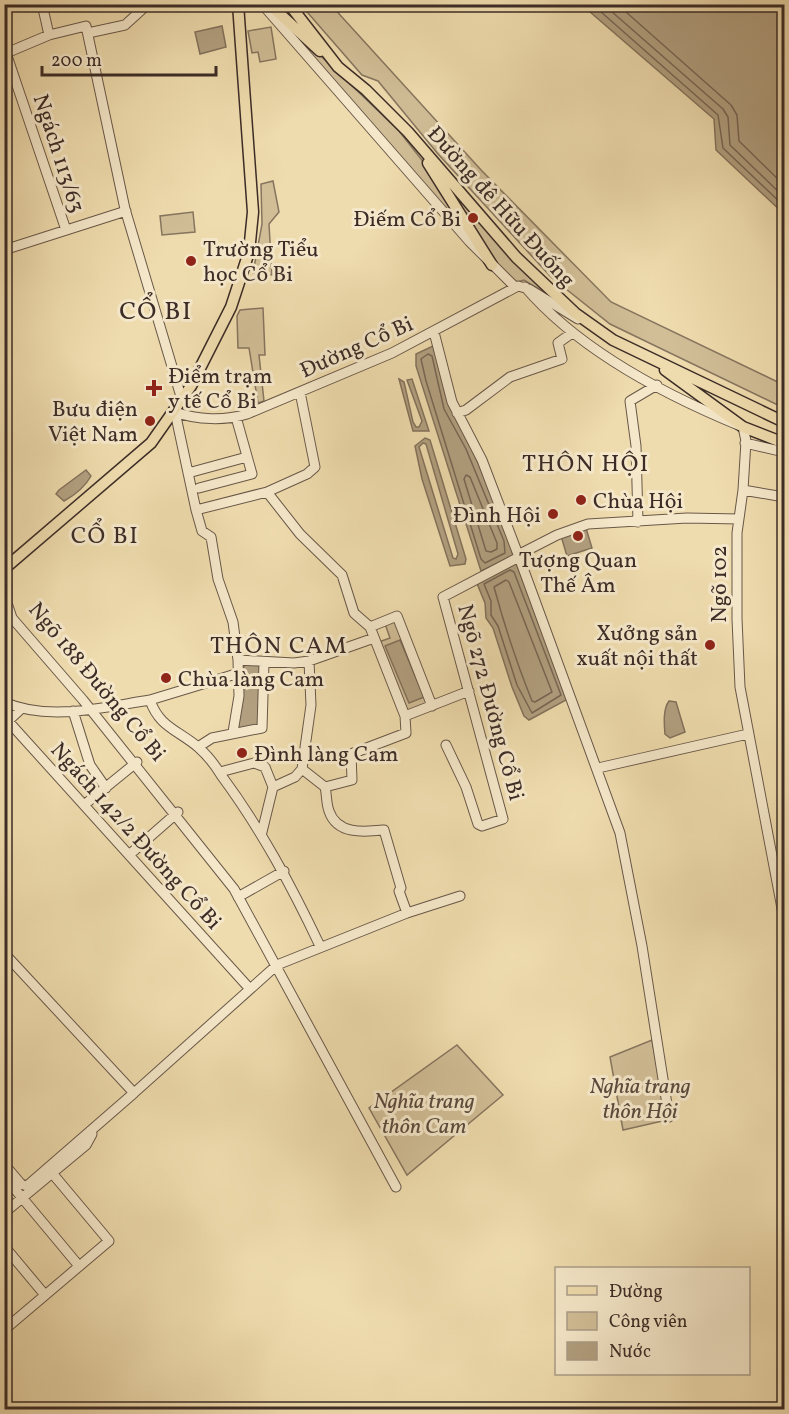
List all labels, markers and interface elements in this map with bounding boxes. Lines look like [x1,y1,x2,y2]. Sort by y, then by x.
scale bar [42,39,216,77]
text: 200 m [51,49,102,74]
street label: Ngách 113/63 [24,90,91,217]
street label: Đường đê Hữu Đuống [419,120,581,295]
place label: Điếm Cổ Bi [353,205,461,236]
marker: Điếm Cổ Bi [466,211,480,225]
place label: Trường Tiểu học Cổ Bi [203,235,319,291]
marker: Trường Tiểu học Cổ Bi [184,254,198,268]
district label: CỔ BI [119,292,193,330]
street label: Đường Cổ Bi [296,310,419,387]
place label: Điểm trạm y tế Cổ Bi [168,362,272,418]
marker: Điểm trạm y tế Cổ Bi [145,379,163,397]
place label: Bưu điện Việt Nam [48,395,138,451]
marker: Bưu điện Việt Nam [143,414,157,428]
district label: THÔN HỘI [522,448,650,482]
place label: Chùa Hội [593,487,683,518]
marker: Chùa Hội [574,493,588,507]
place label: Đình Hội [453,501,541,532]
marker: Đình Hội [546,507,560,521]
district label: CỔ BI [71,518,139,554]
marker: Tượng Quan Thế Âm [571,529,585,543]
street label: Ngõ 102 [705,545,736,623]
place label: Tượng Quan Thế Âm [519,546,637,602]
street label: Ngõ 188 Đường Cổ Bi [20,596,172,769]
street label: Ngõ 272 Đường Cổ Bi [448,601,531,804]
place label: Xưởng sản xuất nội thất [576,619,698,675]
district label: THÔN CAM [210,630,348,664]
marker: Xưởng sản xuất nội thất [703,638,717,652]
place label: Chùa làng Cam [178,665,324,696]
marker: Chùa làng Cam [159,671,173,685]
street label: Ngách 142/2 Đường Cổ Bi [42,736,228,937]
place label: Đình làng Cam [254,740,398,771]
marker: Đình làng Cam [235,746,249,760]
park label: Nghĩa trang thôn Hội [589,1072,691,1128]
park label: Nghĩa trang thôn Cam [373,1087,475,1143]
legend [555,1267,750,1375]
text: Đường [609,1280,663,1305]
text: Công viên [609,1310,688,1335]
text: Nước [609,1340,651,1365]

